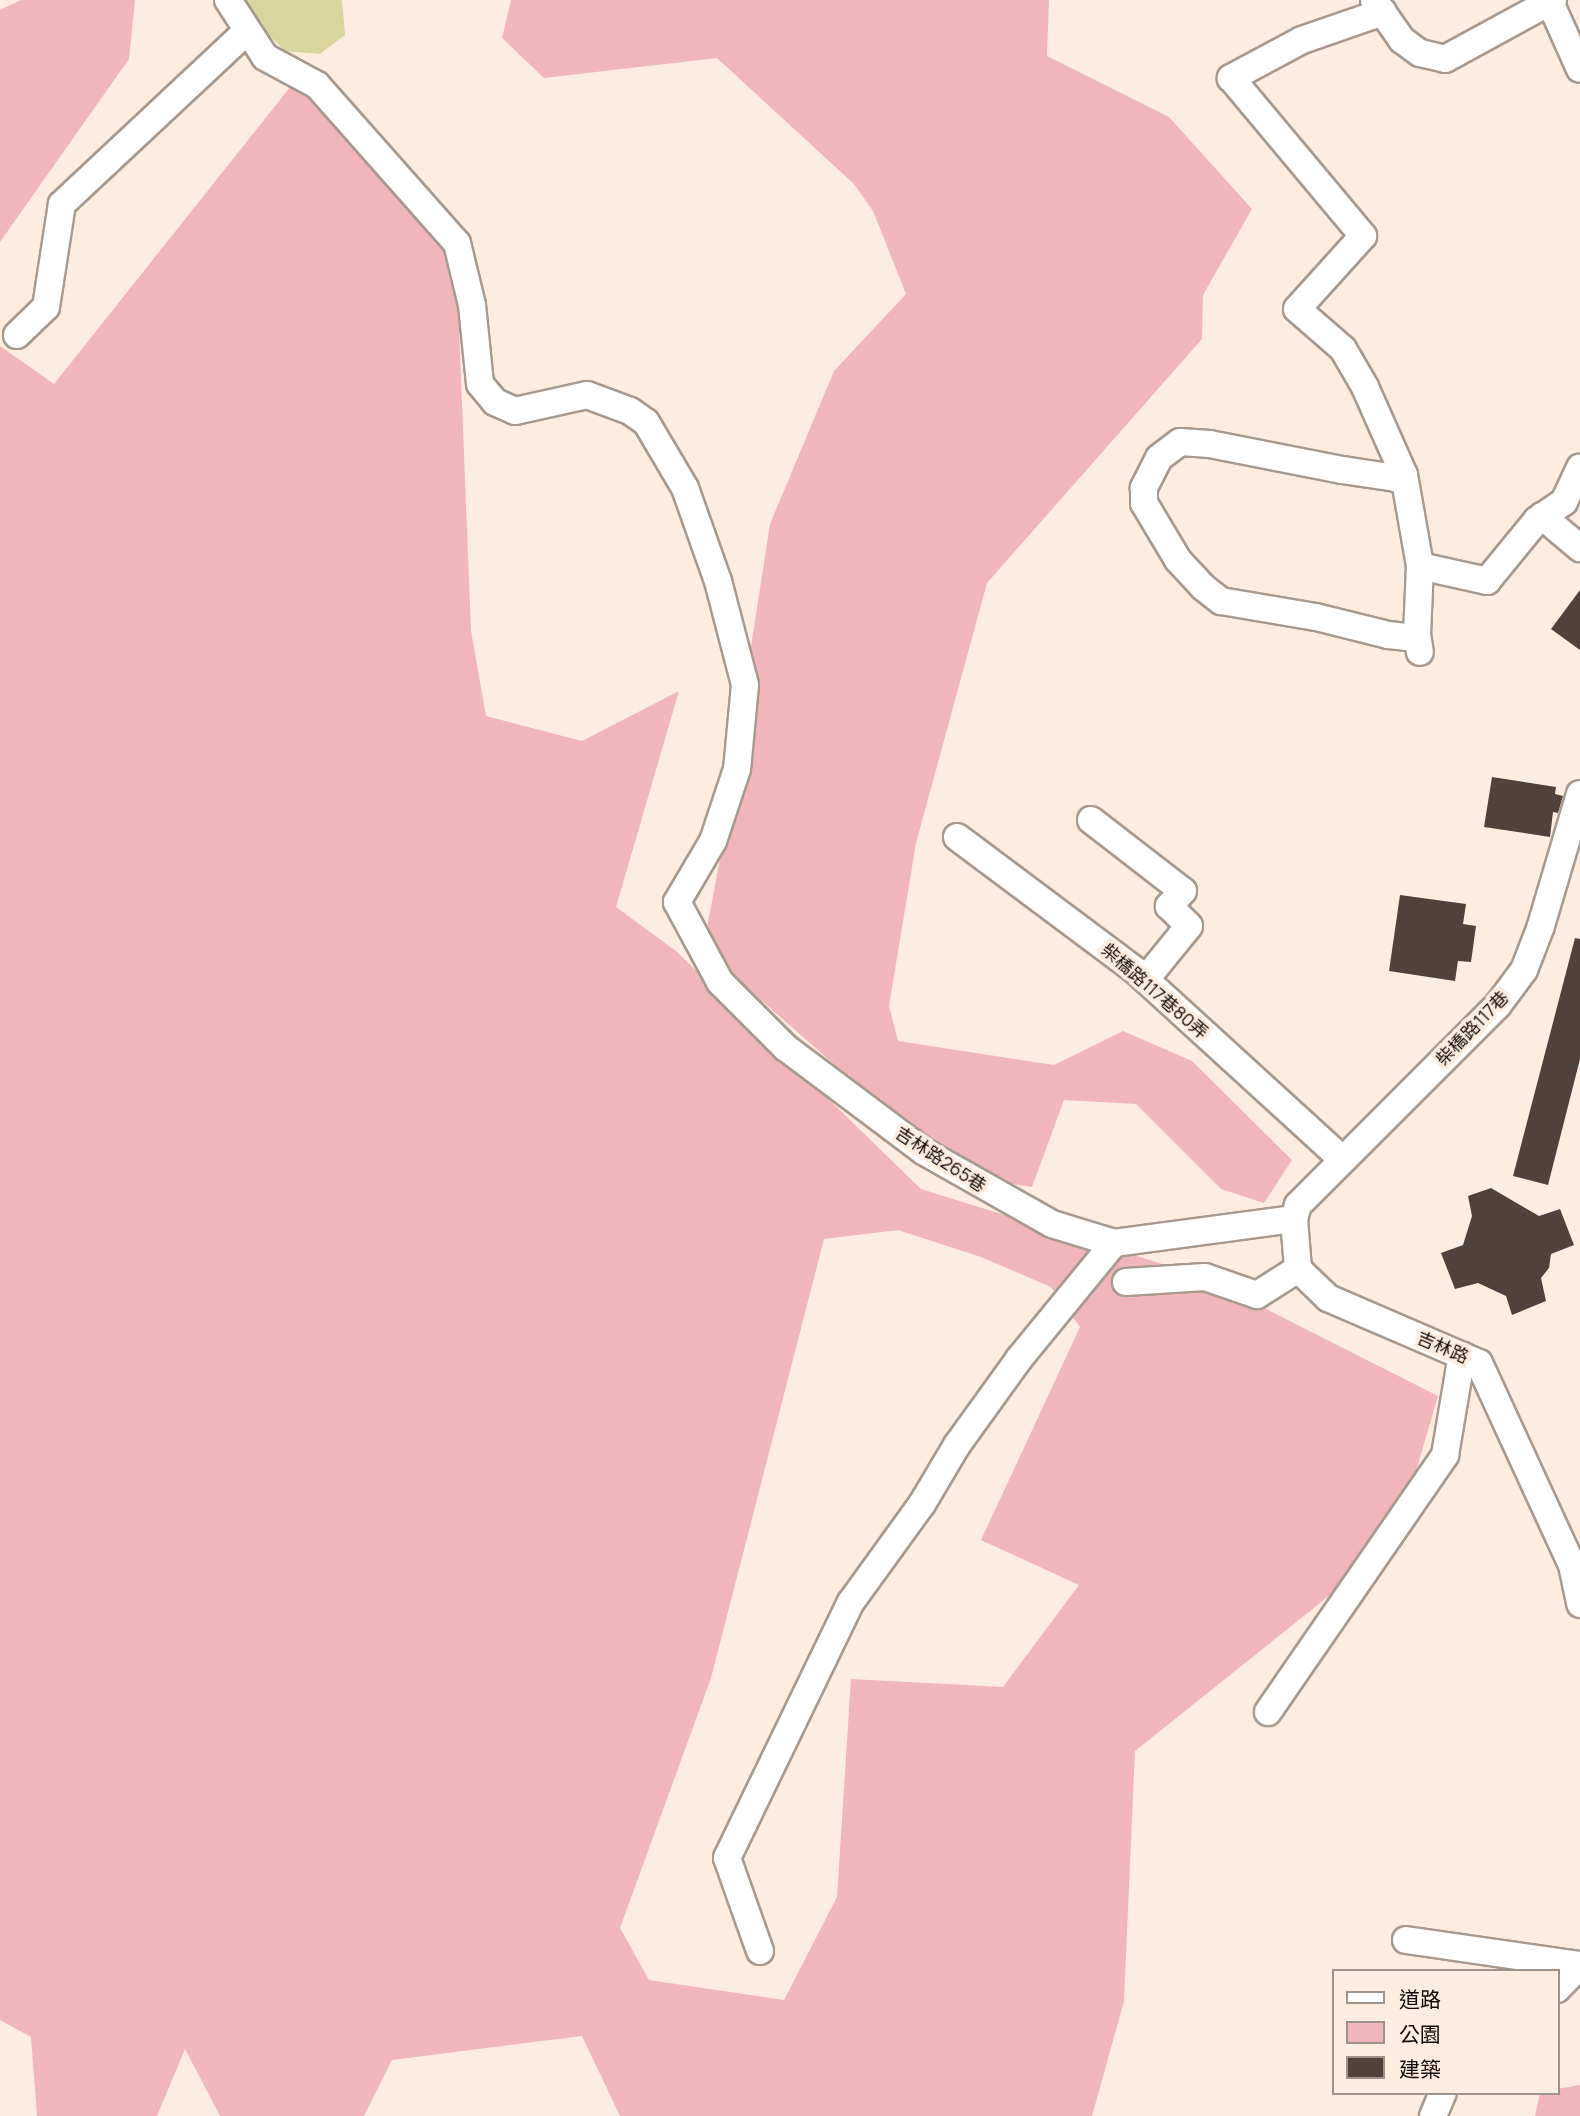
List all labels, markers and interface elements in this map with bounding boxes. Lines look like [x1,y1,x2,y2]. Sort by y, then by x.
street label: 柴橋路117巷80弄 [1097,939,1213,1043]
street label: 柴橋路117巷 [1431,986,1513,1070]
street label: 吉林路265巷 [892,1122,990,1196]
street label: 吉林路 [1414,1327,1472,1367]
legend [1332,1969,1559,2095]
text: 道路 [1399,1985,1441,2013]
text: 公園 [1399,2020,1441,2048]
text: 建築 [1399,2055,1441,2083]

